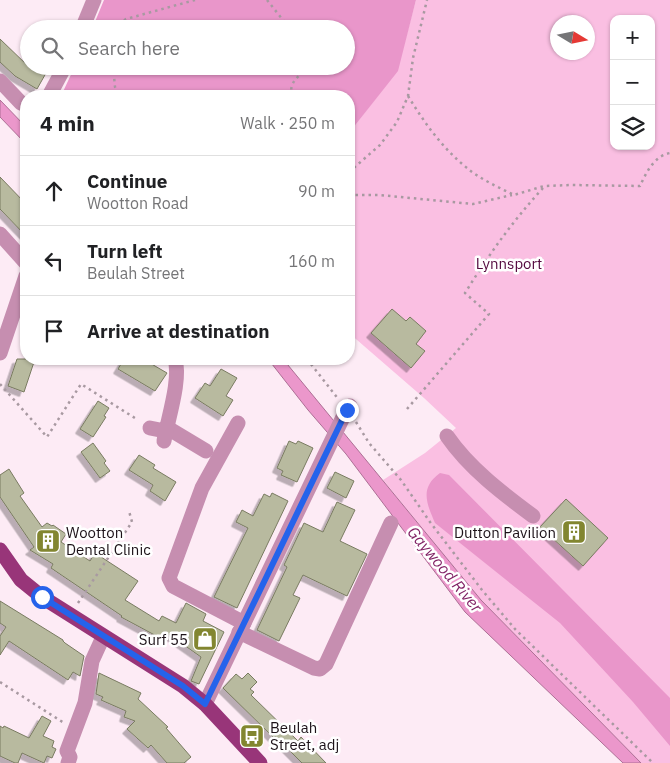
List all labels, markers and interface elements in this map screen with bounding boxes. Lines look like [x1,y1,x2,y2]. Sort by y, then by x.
north arrow [550,15,595,60]
map controls [610,15,655,150]
button: + [610,15,655,60]
search box [20,20,355,75]
icon: search [38,34,66,62]
text: Search here [78,36,180,60]
button: − [610,60,655,105]
button: layers [610,105,655,150]
text: 4 min [40,109,95,137]
text: Walk · 250 m [240,113,335,133]
text: Continue [87,169,167,193]
icon: ahead [40,177,68,205]
text: 90 m [298,181,335,201]
text: Wootton Road [87,193,189,213]
text: Turn left [87,239,163,263]
icon: left [40,247,68,275]
text: 160 m [288,251,335,271]
park label: Lynnsport [476,254,542,273]
text: Beulah Street [87,263,185,283]
icon: arrive [40,317,68,345]
text: Arrive at destination [87,319,270,343]
route end [336,399,359,422]
building icon: Dutton Pavilion [561,519,587,545]
water label: Gaywood River [403,522,487,617]
place label: Wootton Dental Clinic [66,523,151,559]
place label: Dutton Pavilion [454,523,556,542]
building icon: Wootton Dental Clinic [35,528,61,554]
route start [31,586,54,609]
shop icon: Surf 55 [192,626,218,652]
place label: Surf 55 [139,630,188,649]
place label: Beulah Street, adj [270,718,339,754]
bus stop icon: Beulah Street, adj [239,723,265,749]

